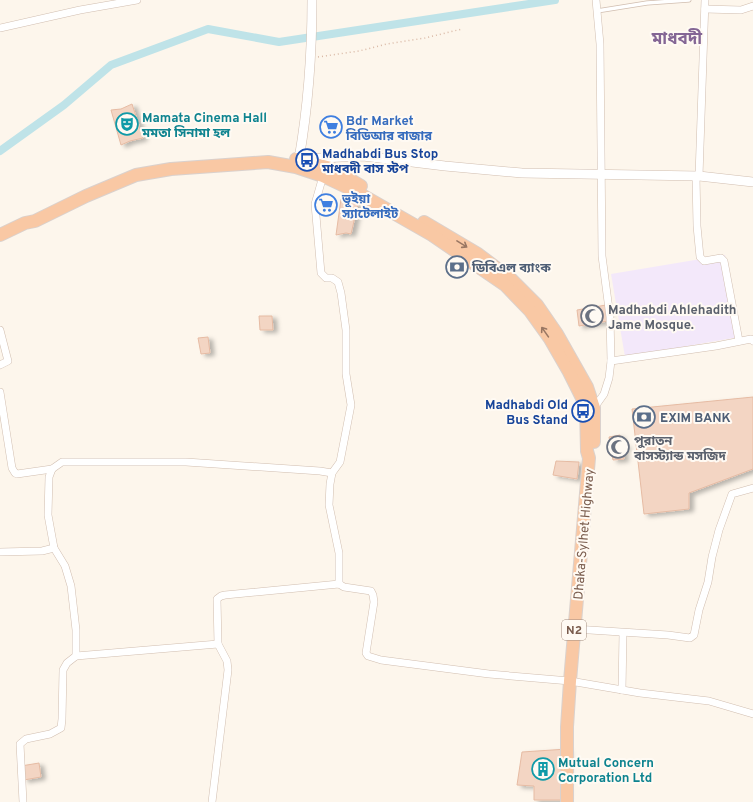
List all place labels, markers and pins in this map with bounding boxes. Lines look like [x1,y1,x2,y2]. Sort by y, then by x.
theatre icon: Mamata Cinema Hall মমতা সিনামা হল [114,111,140,137]
place label: Mamata Cinema Hall মমতা সিনামা হল [141,111,267,142]
supermarket icon: Bdr Market বিডিআর বাজার [318,114,344,140]
place label: Bdr Market বিডিআর বাজার [345,114,432,145]
bus stop icon: Madhabdi Bus Stop মাধবদী বাস স্টপ [294,147,320,173]
place label: Madhabdi Bus Stop মাধবদী বাস স্টপ [321,147,438,178]
place label: ভূইয়া স্যাটেলাইট [341,191,399,223]
supermarket icon: ভূইয়া স্যাটেলাইট [313,192,339,218]
bank icon: ডিবিএল ব্যাংক [444,254,470,280]
place label: ডিবিএল ব্যাংক [471,260,551,277]
mosque icon: Madhabdi Ahlehadith Jame Mosque. [579,303,605,329]
place label: Madhabdi Ahlehadith Jame Mosque. [608,303,737,334]
place label: Madhabdi Old Bus Stand [485,398,568,429]
bus stop icon: Madhabdi Old Bus Stand [570,398,596,424]
bank icon: EXIM BANK [631,404,657,430]
place label: EXIM BANK [660,411,731,427]
mosque icon: পুরাতন বাসস্ট্যান্ড মসজিদ [605,434,631,460]
place label: পুরাতন বাসস্ট্যান্ড মসজিদ [633,434,727,465]
building icon: Mutual Concern Corporation Ltd [530,756,556,782]
place label: Mutual Concern Corporation Ltd [558,756,654,787]

